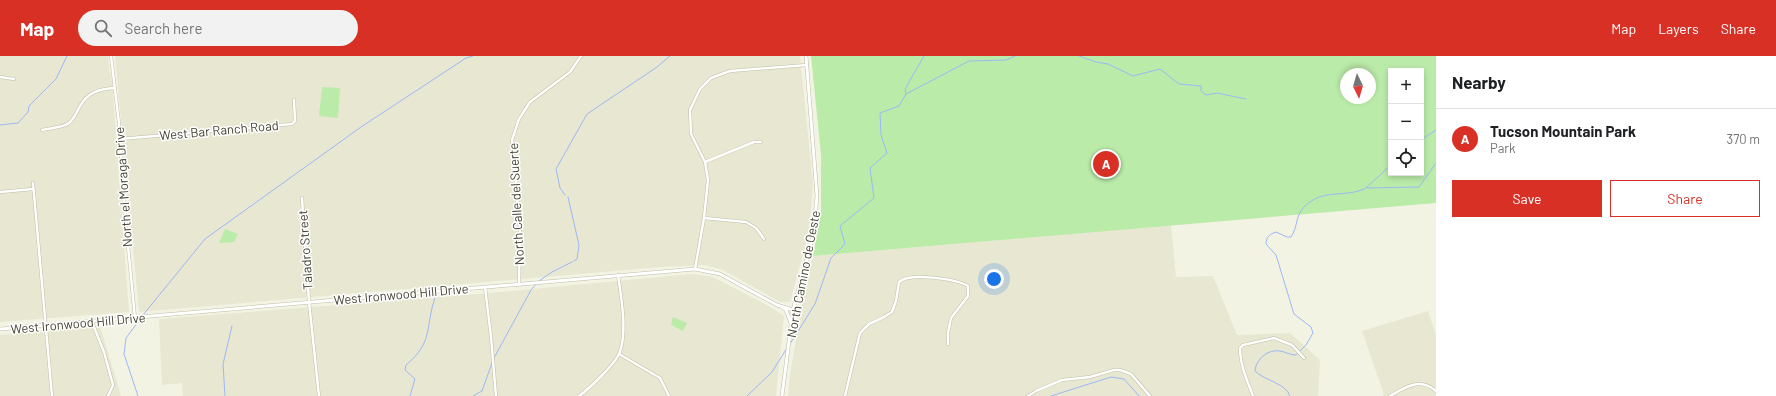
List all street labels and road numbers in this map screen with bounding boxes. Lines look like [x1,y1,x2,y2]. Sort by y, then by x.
street label: West Bar Ranch Road [159,117,279,143]
street label: North el Moraga Drive [111,126,135,248]
street label: North Calle del Suerte [505,142,527,266]
street label: Taladro Street [294,209,316,291]
street label: North Camino de Oeste [783,209,823,339]
street label: West Ironwood Hill Drive [333,280,469,308]
street label: West Ironwood Hill Drive [10,309,146,337]

